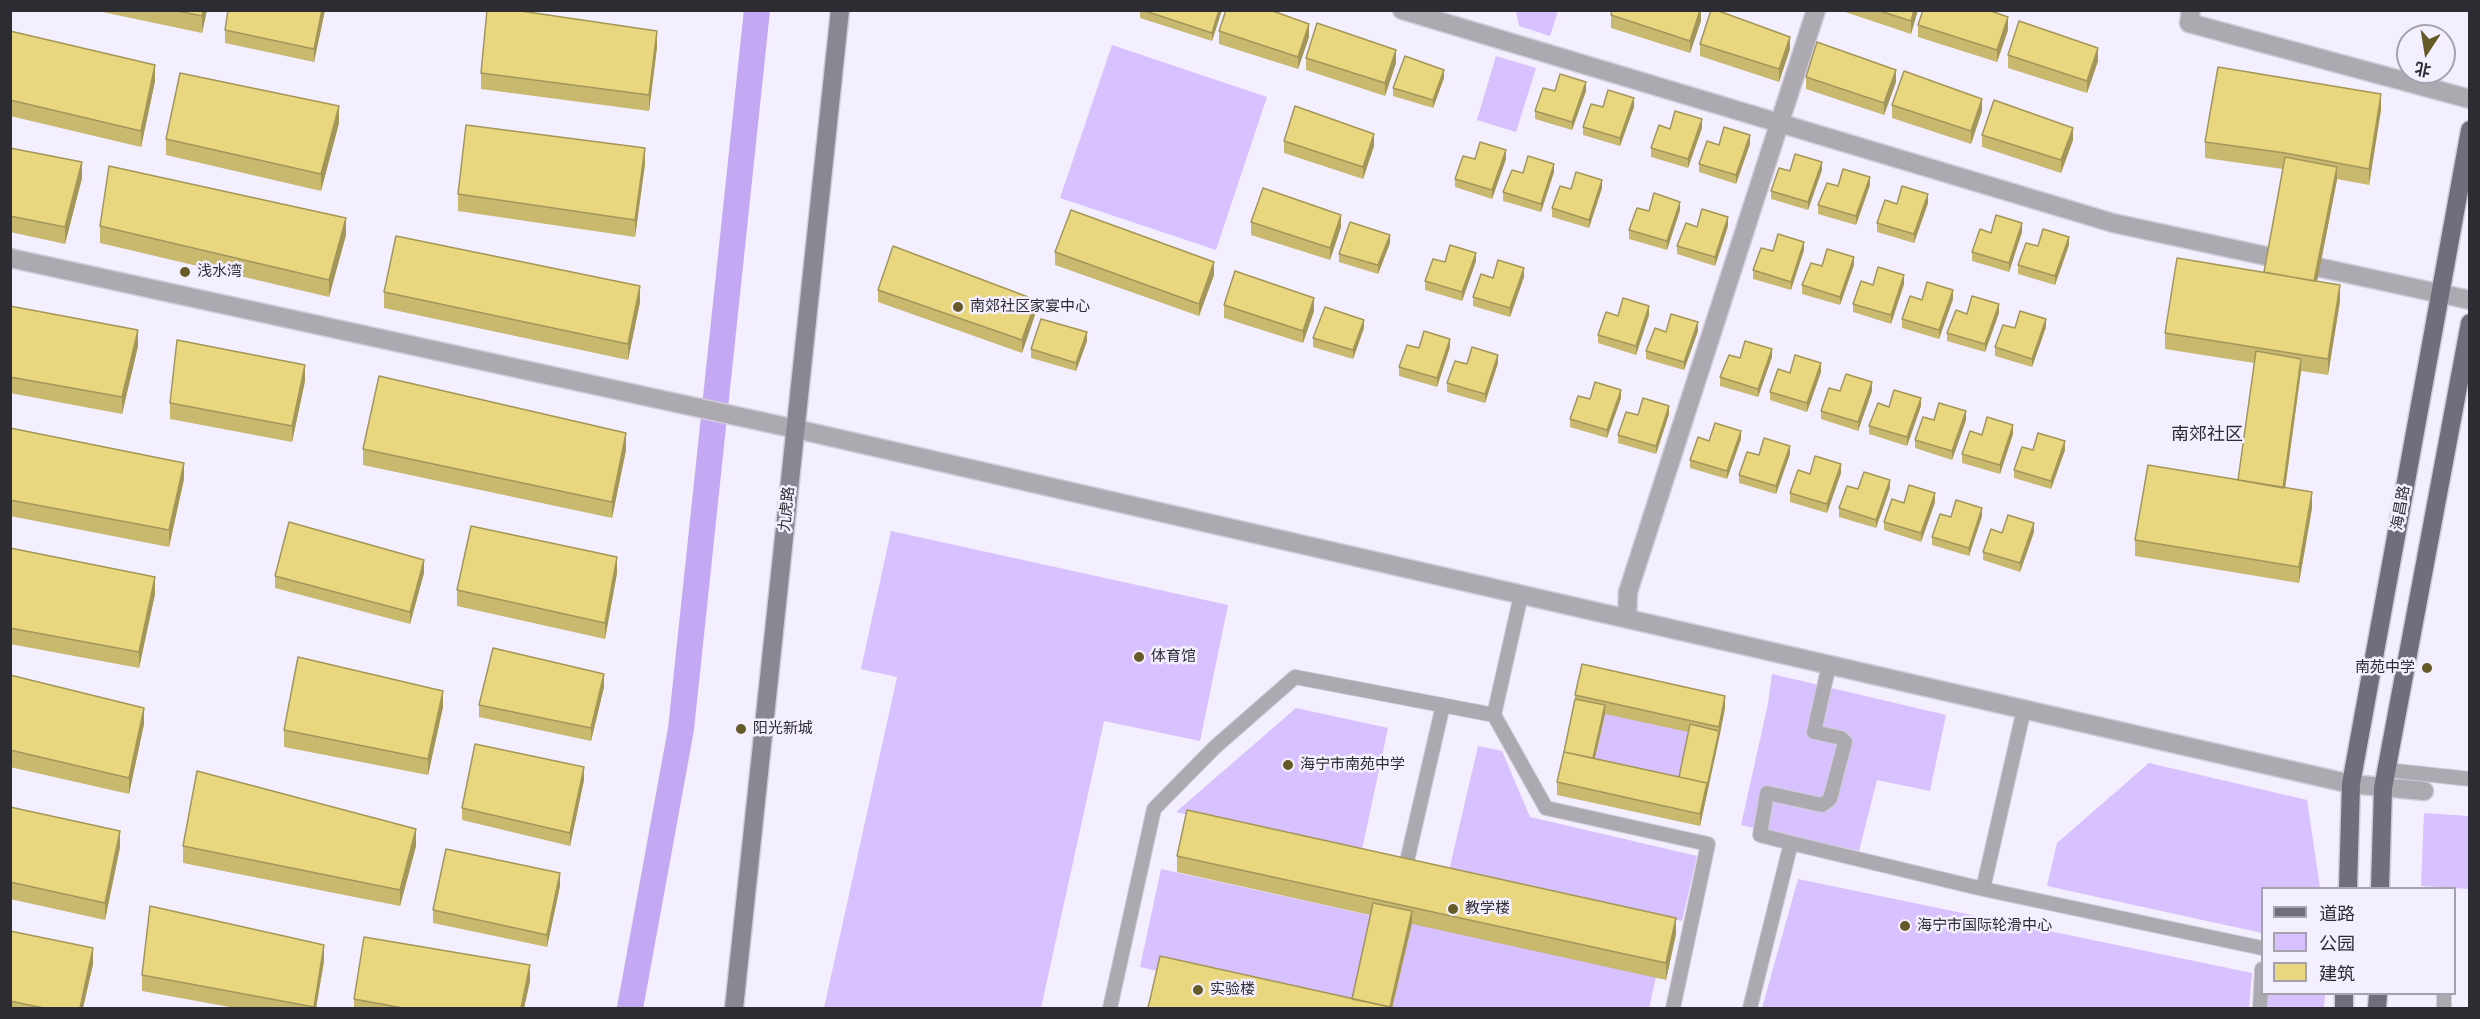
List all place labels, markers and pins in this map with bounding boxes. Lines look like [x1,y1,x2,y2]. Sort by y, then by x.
place label: 浅水湾 [197,263,242,281]
marker: 浅水湾 [178,265,192,279]
place label: 南郊社区家宴中心 [970,298,1090,316]
marker: 南郊社区家宴中心 [951,300,965,314]
place label: 体育馆 [1151,648,1196,666]
marker: 体育馆 [1132,650,1146,664]
place label: 南苑中学 [2355,659,2415,677]
marker: 南苑中学 [2420,661,2434,675]
place label: 阳光新城 [753,720,813,738]
marker: 阳光新城 [734,722,748,736]
place label: 海宁市南苑中学 [1300,756,1405,774]
marker: 海宁市南苑中学 [1281,758,1295,772]
place label: 教学楼 [1465,900,1510,918]
marker: 教学楼 [1446,902,1460,916]
place label: 海宁市国际轮滑中心 [1917,917,2052,935]
marker: 海宁市国际轮滑中心 [1898,919,1912,933]
place label: 实验楼 [1210,981,1255,999]
marker: 实验楼 [1191,983,1205,997]

